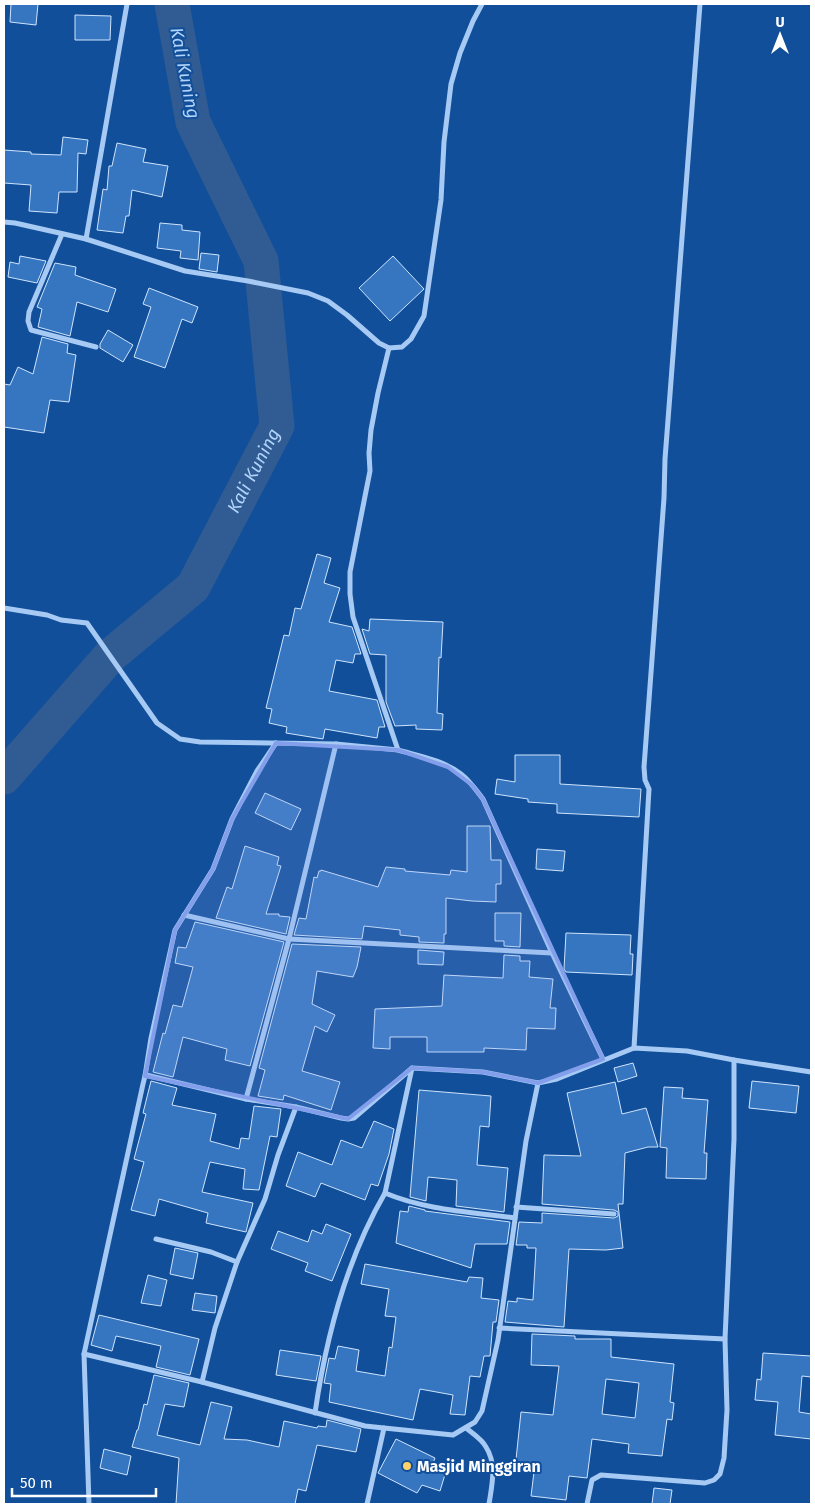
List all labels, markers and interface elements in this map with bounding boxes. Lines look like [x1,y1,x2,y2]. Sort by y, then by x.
north arrow [755,10,805,60]
text: U [775,14,785,31]
water label: Kali Kuning [165,26,205,120]
water label: Kali Kuning [223,425,285,517]
place label: Masjid Minggiran [417,1457,541,1476]
marker: Masjid Minggiran [401,1460,413,1472]
scale bar [12,1466,156,1498]
text: 50 m [20,1474,53,1492]

